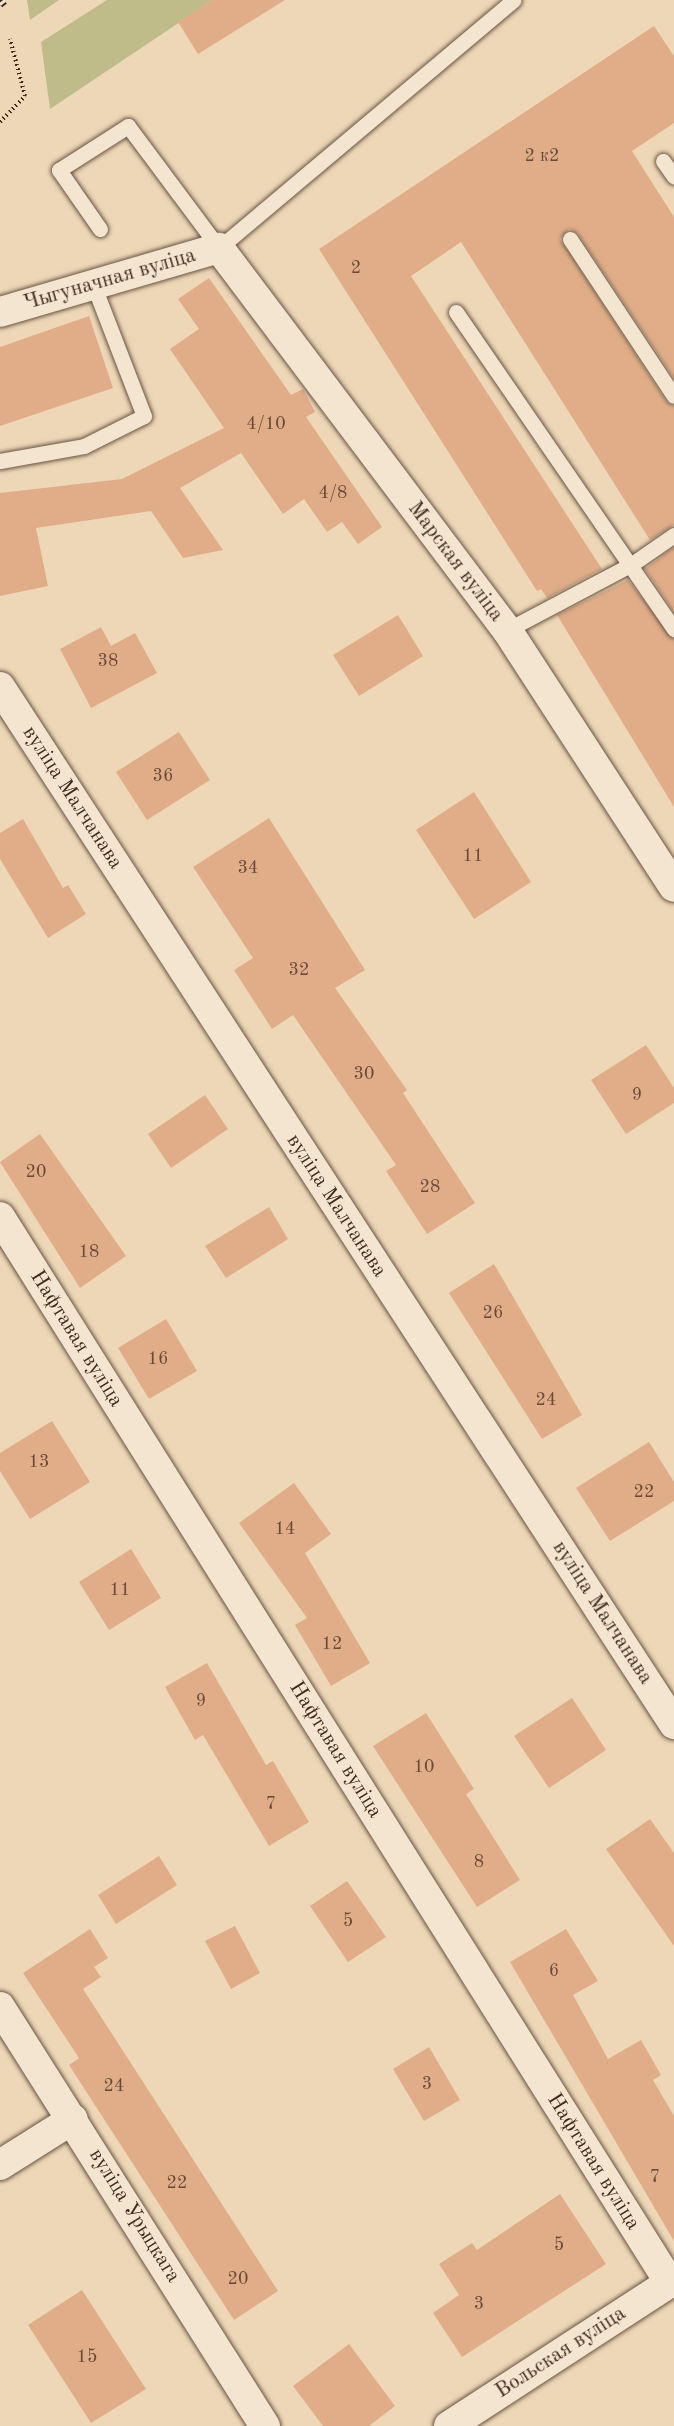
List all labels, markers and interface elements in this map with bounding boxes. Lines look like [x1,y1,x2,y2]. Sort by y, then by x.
house number: 2 к2 [525,145,559,167]
street label: Чыгуначная вуліца [21,243,199,317]
house number: 2 [351,257,361,279]
house number: 4/10 [246,413,286,435]
house number: 4/8 [319,482,347,504]
street label: Марская вуліца [402,497,508,627]
house number: 38 [98,650,118,672]
street label: вуліца Малчанава [16,722,128,874]
house number: 36 [153,765,173,787]
house number: 11 [463,845,483,867]
house number: 34 [238,857,258,879]
house number: 32 [289,959,309,981]
house number: 30 [354,1063,374,1085]
house number: 9 [632,1084,642,1106]
street label: вуліца Малчанава [280,1130,392,1282]
house number: 20 [26,1161,46,1183]
house number: 28 [420,1176,440,1198]
house number: 18 [79,1241,99,1263]
street label: Нафтавая вуліца [24,1266,128,1412]
house number: 26 [483,1302,503,1324]
house number: 16 [148,1348,168,1370]
house number: 24 [536,1389,556,1411]
house number: 13 [29,1451,49,1473]
house number: 22 [634,1481,654,1503]
house number: 14 [275,1518,295,1540]
street label: вуліца Малчанава [546,1537,658,1689]
house number: 11 [110,1579,130,1601]
house number: 12 [322,1633,342,1655]
street label: Нафтавая вуліца [283,1677,387,1823]
house number: 9 [196,1690,206,1712]
house number: 10 [414,1756,434,1778]
house number: 7 [266,1793,276,1815]
house number: 8 [474,1851,484,1873]
house number: 5 [343,1910,353,1932]
house number: 6 [549,1960,559,1982]
house number: 3 [422,2073,432,2095]
house number: 24 [104,2075,124,2097]
street label: Нафтавая вуліца [541,2089,645,2235]
street label: вуліца Урыцкага [83,2144,185,2288]
house number: 7 [650,2166,660,2188]
house number: 22 [167,2172,187,2194]
house number: 5 [554,2234,564,2256]
house number: 20 [228,2268,248,2290]
house number: 3 [474,2293,484,2315]
street label: Вольская вуліца [491,2301,631,2405]
house number: 15 [77,2346,97,2368]

